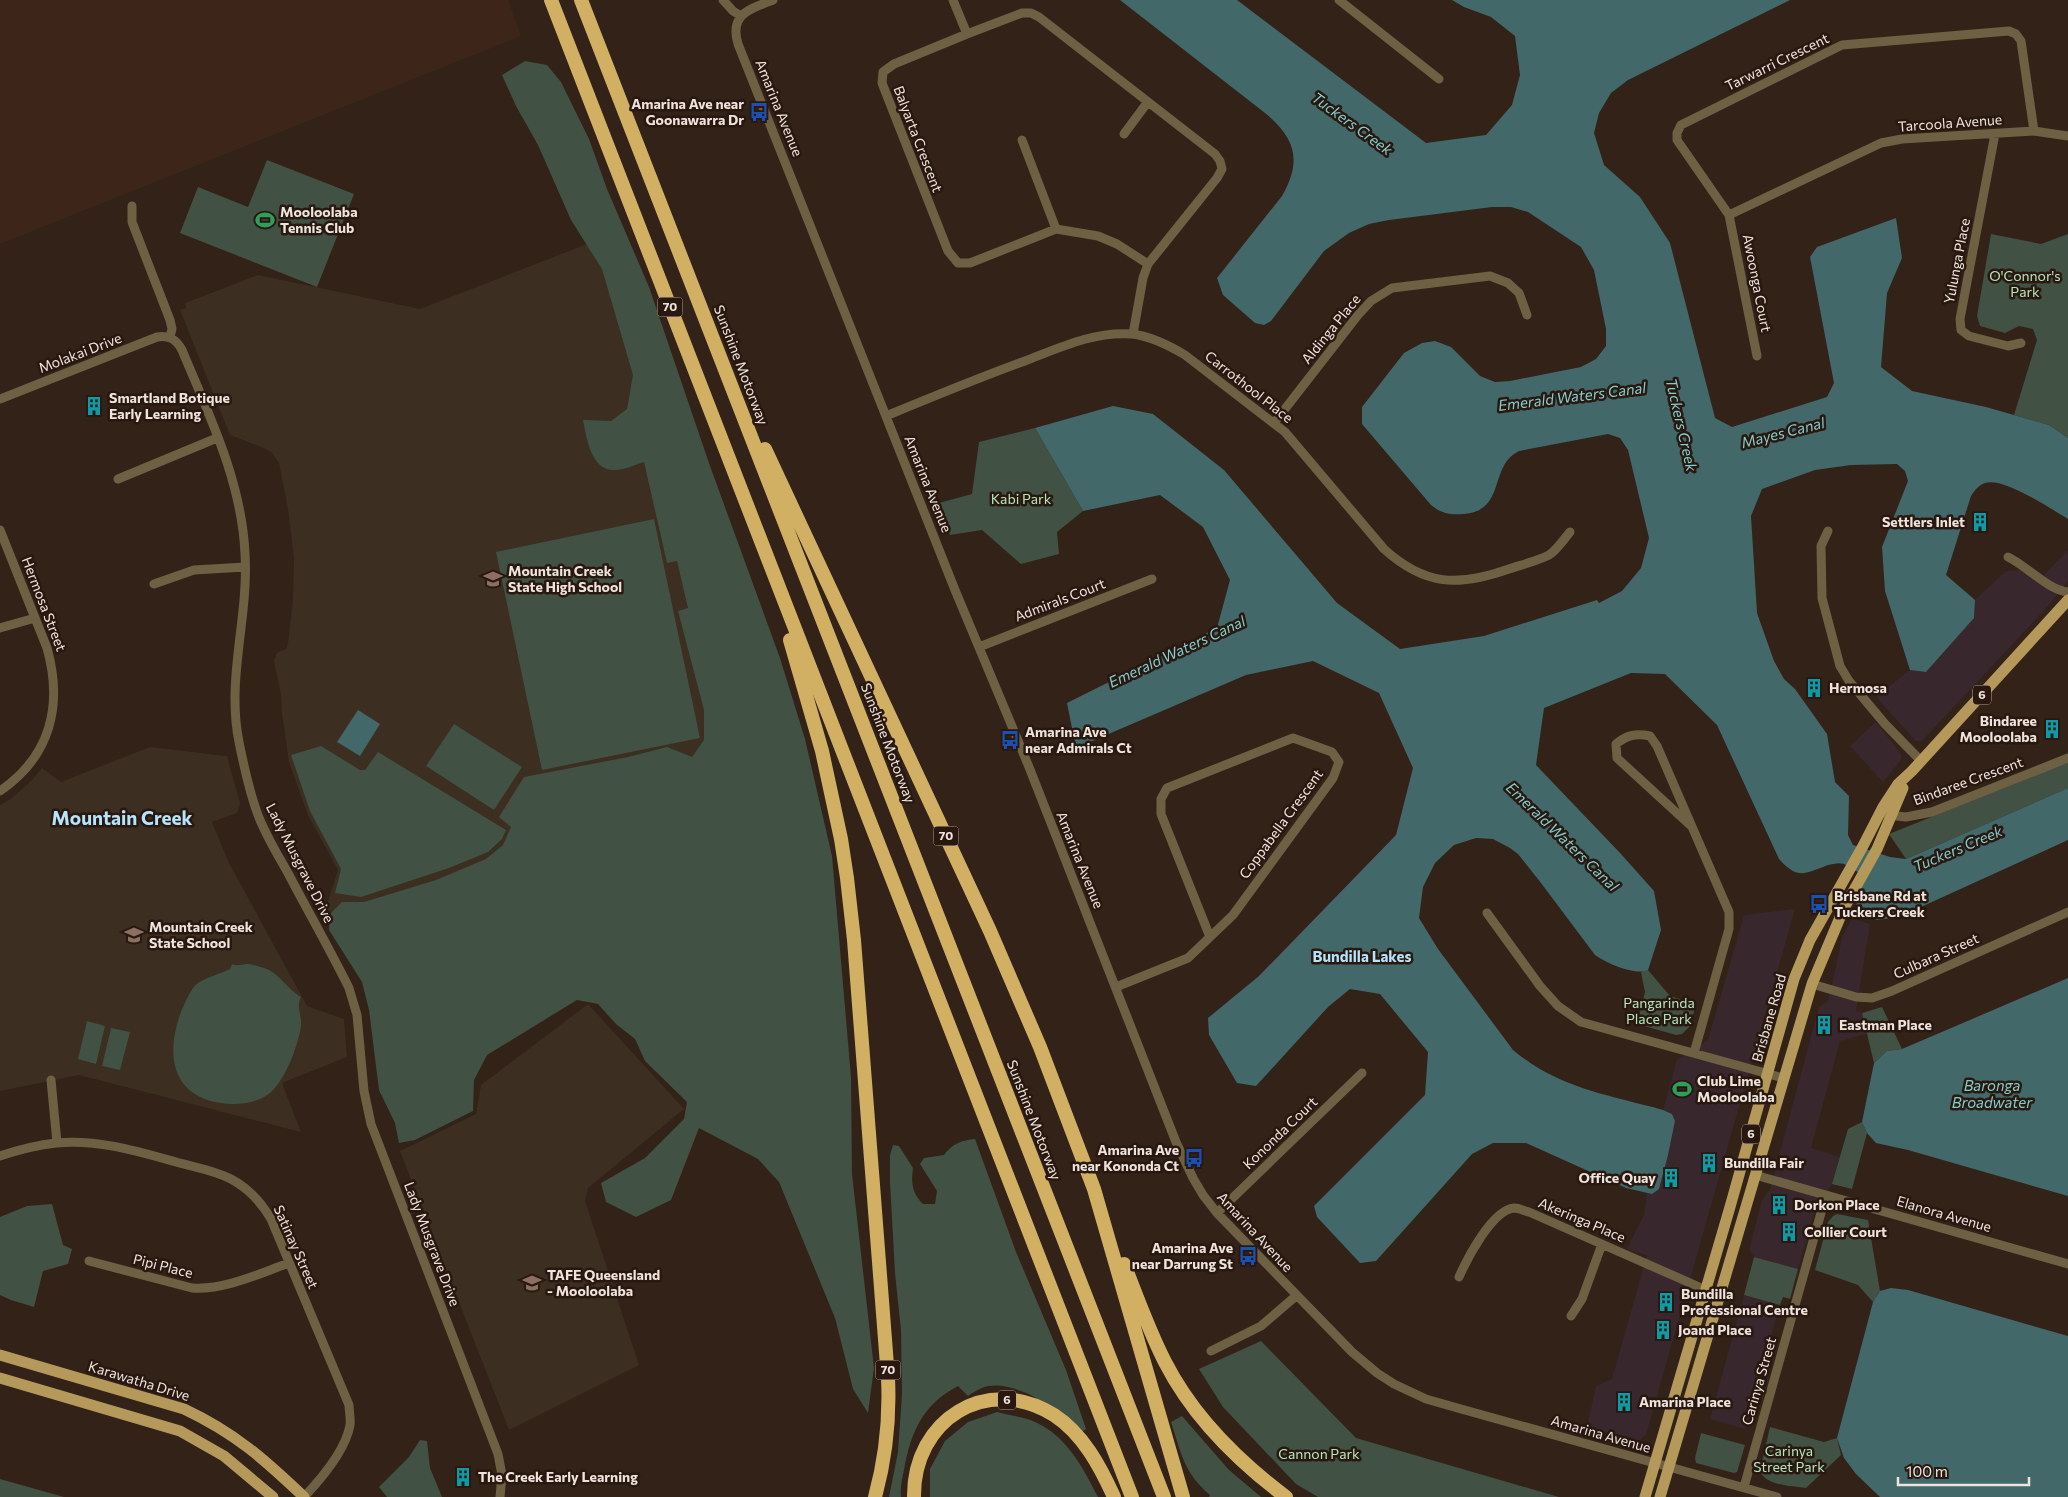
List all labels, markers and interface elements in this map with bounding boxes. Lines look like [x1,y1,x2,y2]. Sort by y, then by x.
street label: Tarwarri Crescent [1722,29,1832,94]
street label: Amarina Avenue [752,57,807,159]
street label: Balyarta Crescent [890,83,947,195]
water label: Tuckers Creek [1309,88,1397,159]
place label: Amarina Ave near Goonawarra Dr [631,95,744,128]
bus stop icon: Amarina Ave near Goonawarra Dr [748,101,770,123]
street label: Tarcoola Avenue [1897,110,2003,135]
place label: Mooloolaba Tennis Club [280,203,358,236]
sports icon: Mooloolaba Tennis Club [254,209,276,231]
street label: Yulunga Place [1940,217,1973,305]
street label: Awoonga Court [1740,232,1775,334]
park label: O'Connor's Park [1989,267,2061,300]
street label: Aldinga Place [1297,291,1364,367]
road number: 70 [658,298,682,316]
street label: Sunshine Motorway [711,303,772,427]
street label: Molakai Drive [36,329,124,376]
street label: Carrothool Place [1202,347,1297,426]
water label: Tuckers Creek [1662,376,1702,474]
water label: Emerald Waters Canal [1497,378,1648,414]
place label: Smartland Botique Early Learning [109,389,230,422]
building icon: Smartland Botique Early Learning [83,395,105,417]
water label: Mayes Canal [1739,413,1827,451]
street label: Amarina Avenue [901,433,956,535]
park label: Kabi Park [991,490,1052,507]
building icon: Settlers Inlet [1969,511,1991,533]
place label: Settlers Inlet [1882,513,1965,530]
street label: Hermosa Street [19,554,70,654]
place label: Mountain Creek State High School [508,562,622,595]
school or university icon: Mountain Creek State High School [482,568,504,590]
street label: Admirals Court [1012,574,1108,625]
water label: Emerald Waters Canal [1105,611,1249,691]
building icon: Hermosa [1803,677,1825,699]
place label: Hermosa [1829,679,1887,696]
street label: Sunshine Motorway [858,681,919,805]
road number: 6 [1973,686,1991,704]
place label: Bindaree Mooloolaba [1959,712,2037,745]
building icon: Bindaree Mooloolaba [2041,718,2063,740]
place label: Amarina Ave near Admirals Ct [1025,723,1132,756]
bus stop icon: Amarina Ave near Admirals Ct [999,729,1021,751]
street label: Bindaree Crescent [1911,753,2025,808]
street label: Coppabella Crescent [1235,765,1326,882]
water label: Emerald Waters Canal [1503,778,1623,895]
street label: Lady Musgrave Drive [263,800,338,925]
district label: Mountain Creek [52,806,192,829]
street label: Amarina Avenue [1053,809,1108,911]
water label: Tuckers Creek [1910,821,2006,875]
road number: 70 [934,826,958,846]
place label: Brisbane Rd at Tuckers Creek [1834,887,1927,920]
bus stop icon: Brisbane Rd at Tuckers Creek [1808,893,1830,915]
place label: Mountain Creek State School [149,918,253,951]
school or university icon: Mountain Creek State School [123,924,145,946]
street label: Culbara Street [1890,929,1981,982]
district label: Bundilla Lakes [1313,947,1411,965]
street label: Brisbane Road [1748,972,1789,1064]
park label: Pangarinda Place Park [1623,994,1695,1027]
building icon: Eastman Place [1813,1014,1835,1036]
place label: Eastman Place [1839,1016,1932,1033]
street label: Sunshine Motorway [1004,1058,1065,1182]
place label: Club Lime Mooloolaba [1697,1072,1775,1105]
water label: Baronga Broadwater [1952,1076,2033,1111]
sports icon: Club Lime Mooloolaba [1671,1078,1693,1100]
street label: Kononda Court [1239,1093,1321,1172]
road number: 6 [1742,1124,1760,1144]
place label: Amarina Ave near Kononda Ct [1072,1141,1179,1174]
bus stop icon: Amarina Ave near Kononda Ct [1183,1147,1205,1169]
building icon: Bundilla Fair [1698,1152,1720,1174]
place label: Bundilla Fair [1724,1154,1804,1171]
building icon: Office Quay [1660,1167,1682,1189]
place label: Office Quay [1579,1169,1656,1186]
street label: Lady Musgrave Drive [401,1179,464,1308]
street label: Amarina Avenue [1214,1188,1297,1275]
street label: Elanora Avenue [1895,1192,1993,1235]
street label: Akeringa Place [1536,1194,1628,1246]
building icon: Dorkon Place [1768,1194,1790,1216]
place label: Dorkon Place [1794,1196,1880,1213]
street label: Satinay Street [270,1202,323,1291]
building icon: Collier Court [1778,1221,1800,1243]
place label: Collier Court [1804,1223,1887,1240]
place label: Amarina Ave near Darrung St [1132,1239,1233,1272]
bus stop icon: Amarina Ave near Darrung St [1237,1245,1259,1267]
street label: Pipi Place [132,1250,195,1281]
place label: TAFE Queensland - Mooloolaba [547,1266,660,1299]
school or university icon: TAFE Queensland - Mooloolaba [521,1272,543,1294]
place label: Bundilla Professional Centre [1681,1285,1808,1318]
building icon: Bundilla Professional Centre [1655,1291,1677,1313]
building icon: Joand Place [1652,1319,1674,1341]
place label: Joand Place [1678,1321,1752,1338]
street label: Carinya Street [1738,1335,1779,1427]
street label: Karawatha Drive [86,1357,192,1404]
road number: 70 [876,1360,900,1380]
road number: 6 [998,1390,1016,1410]
building icon: Amarina Place [1613,1391,1635,1413]
place label: Amarina Place [1639,1393,1731,1410]
street label: Amarina Avenue [1549,1411,1653,1456]
park label: Carinya Street Park [1753,1442,1825,1475]
park label: Cannon Park [1278,1445,1360,1462]
scale bar [1898,1454,2029,1486]
text: 100 m [1906,1462,1948,1480]
building icon: The Creek Early Learning [452,1466,474,1488]
place label: The Creek Early Learning [478,1468,638,1485]

